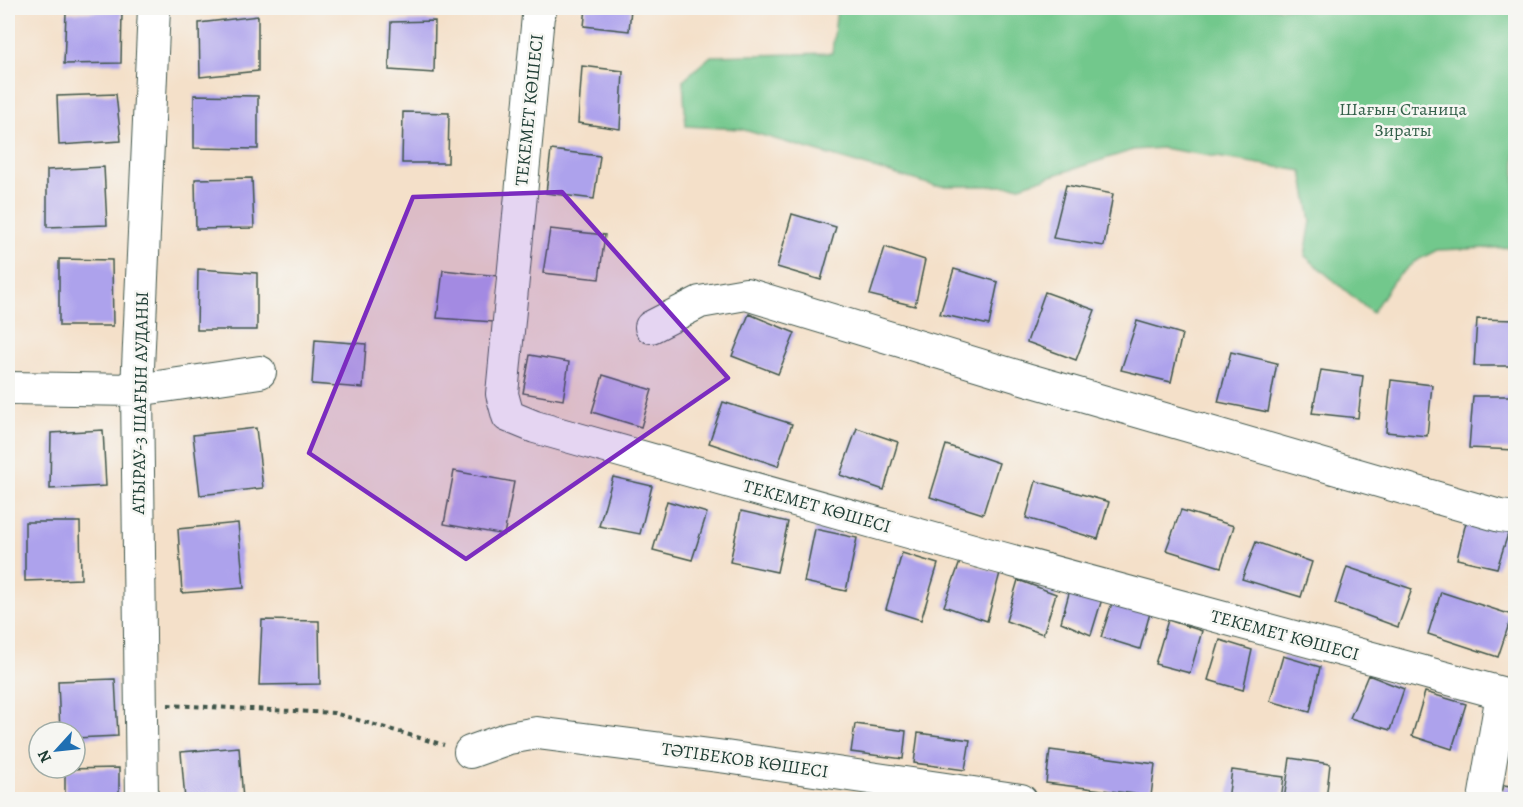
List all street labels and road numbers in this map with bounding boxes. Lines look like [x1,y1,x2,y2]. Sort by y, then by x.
street label: ТЕКЕМЕТ КӨШЕСІ [509,33,549,187]
street label: АТЫРАУ-3 ШАҒЫН АУДАНЫ [126,291,154,516]
street label: ТЕКЕМЕТ КӨШЕСІ [740,473,894,539]
street label: ТЕКЕМЕТ КӨШЕСІ [1208,604,1362,666]
street label: ТӘТІБЕКОВ КӨШЕСІ [660,736,830,784]

